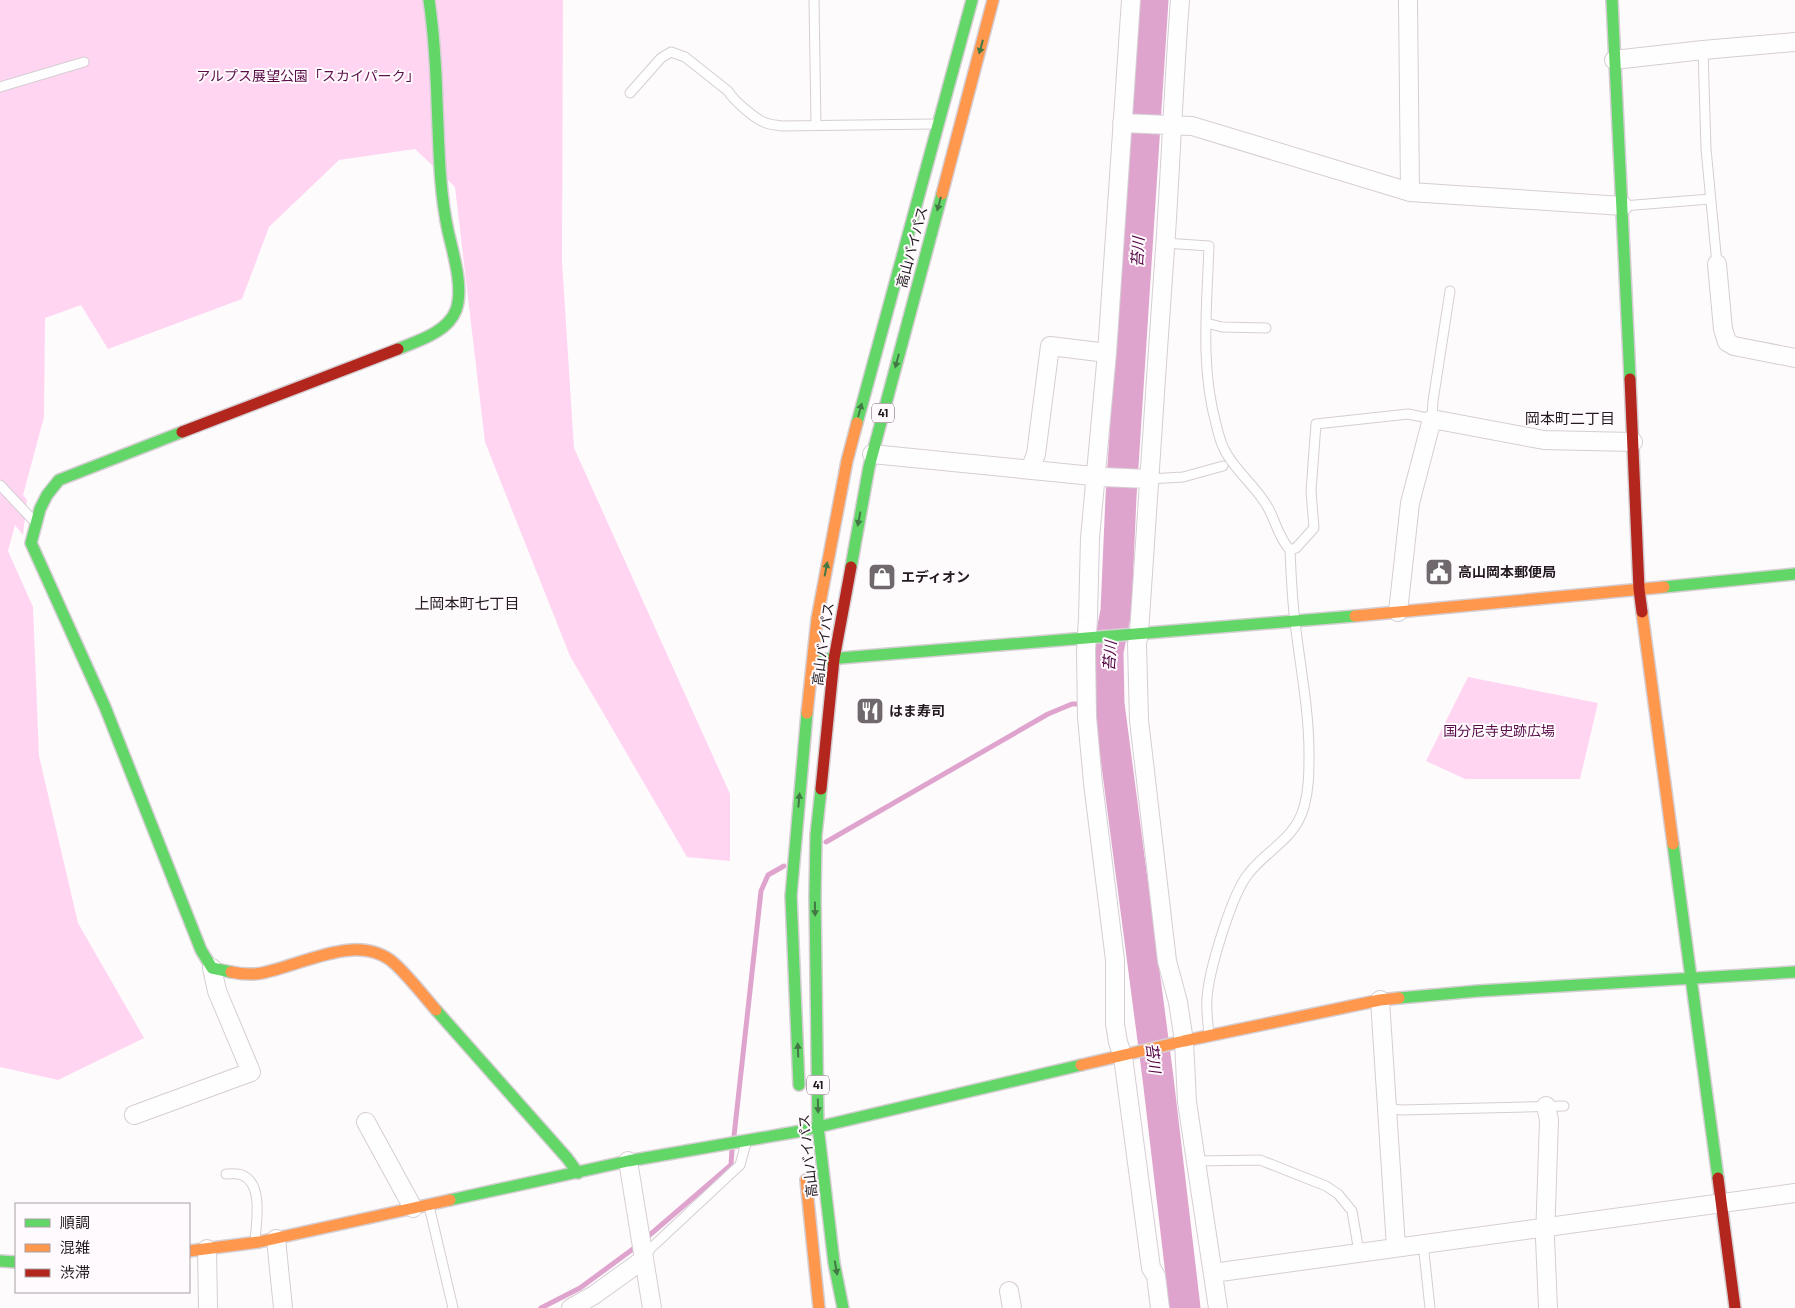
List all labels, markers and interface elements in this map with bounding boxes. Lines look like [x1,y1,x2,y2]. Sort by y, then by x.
one-way arrow [976,40,984,55]
park label: アルプス展望公園「スカイパーク」 [196,67,420,84]
one-way arrow [935,197,943,212]
street label: 高山バイパス [892,204,931,290]
water label: 苔川 [1127,235,1147,267]
one-way arrow [893,354,901,369]
one-way arrow [857,403,865,418]
road number: 41 [872,403,894,422]
district label: 岡本町二丁目 [1525,409,1615,427]
one-way arrow [855,511,863,527]
public building icon: 高山岡本郵便局 [1424,557,1454,587]
one-way arrow [823,561,831,577]
shop icon: エディオン [867,562,897,592]
place label: 高山岡本郵便局 [1458,563,1556,580]
place label: エディオン [901,568,970,585]
district label: 上岡本町七丁目 [414,594,520,612]
street label: 高山バイパス [808,601,837,687]
water label: 苔川 [1099,638,1119,672]
restaurant icon: はま寿司 [855,696,885,726]
place label: はま寿司 [889,702,945,719]
park label: 国分尼寺史跡広場 [1443,722,1555,739]
one-way arrow [795,792,803,808]
one-way arrow [812,901,820,917]
one-way arrow [794,1042,802,1058]
water label: 苔川 [1143,1042,1165,1076]
road number: 41 [807,1076,829,1094]
one-way arrow [814,1099,822,1115]
street label: 高山バイパス [795,1114,820,1199]
legend [15,1203,190,1293]
text: 順調 [60,1213,90,1231]
text: 混雑 [60,1238,90,1256]
one-way arrow [832,1260,840,1276]
text: 渋滞 [60,1263,90,1281]

